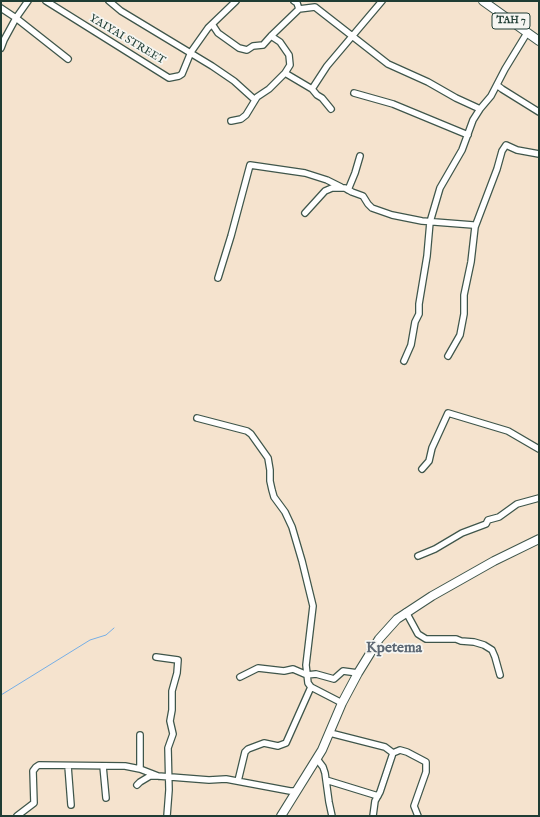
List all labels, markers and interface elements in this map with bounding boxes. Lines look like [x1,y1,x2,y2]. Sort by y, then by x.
street label: YAIYAI STREET [87,12,167,68]
road number: TAH 7 [492,13,530,29]
district label: Kpetema [366,640,422,658]

